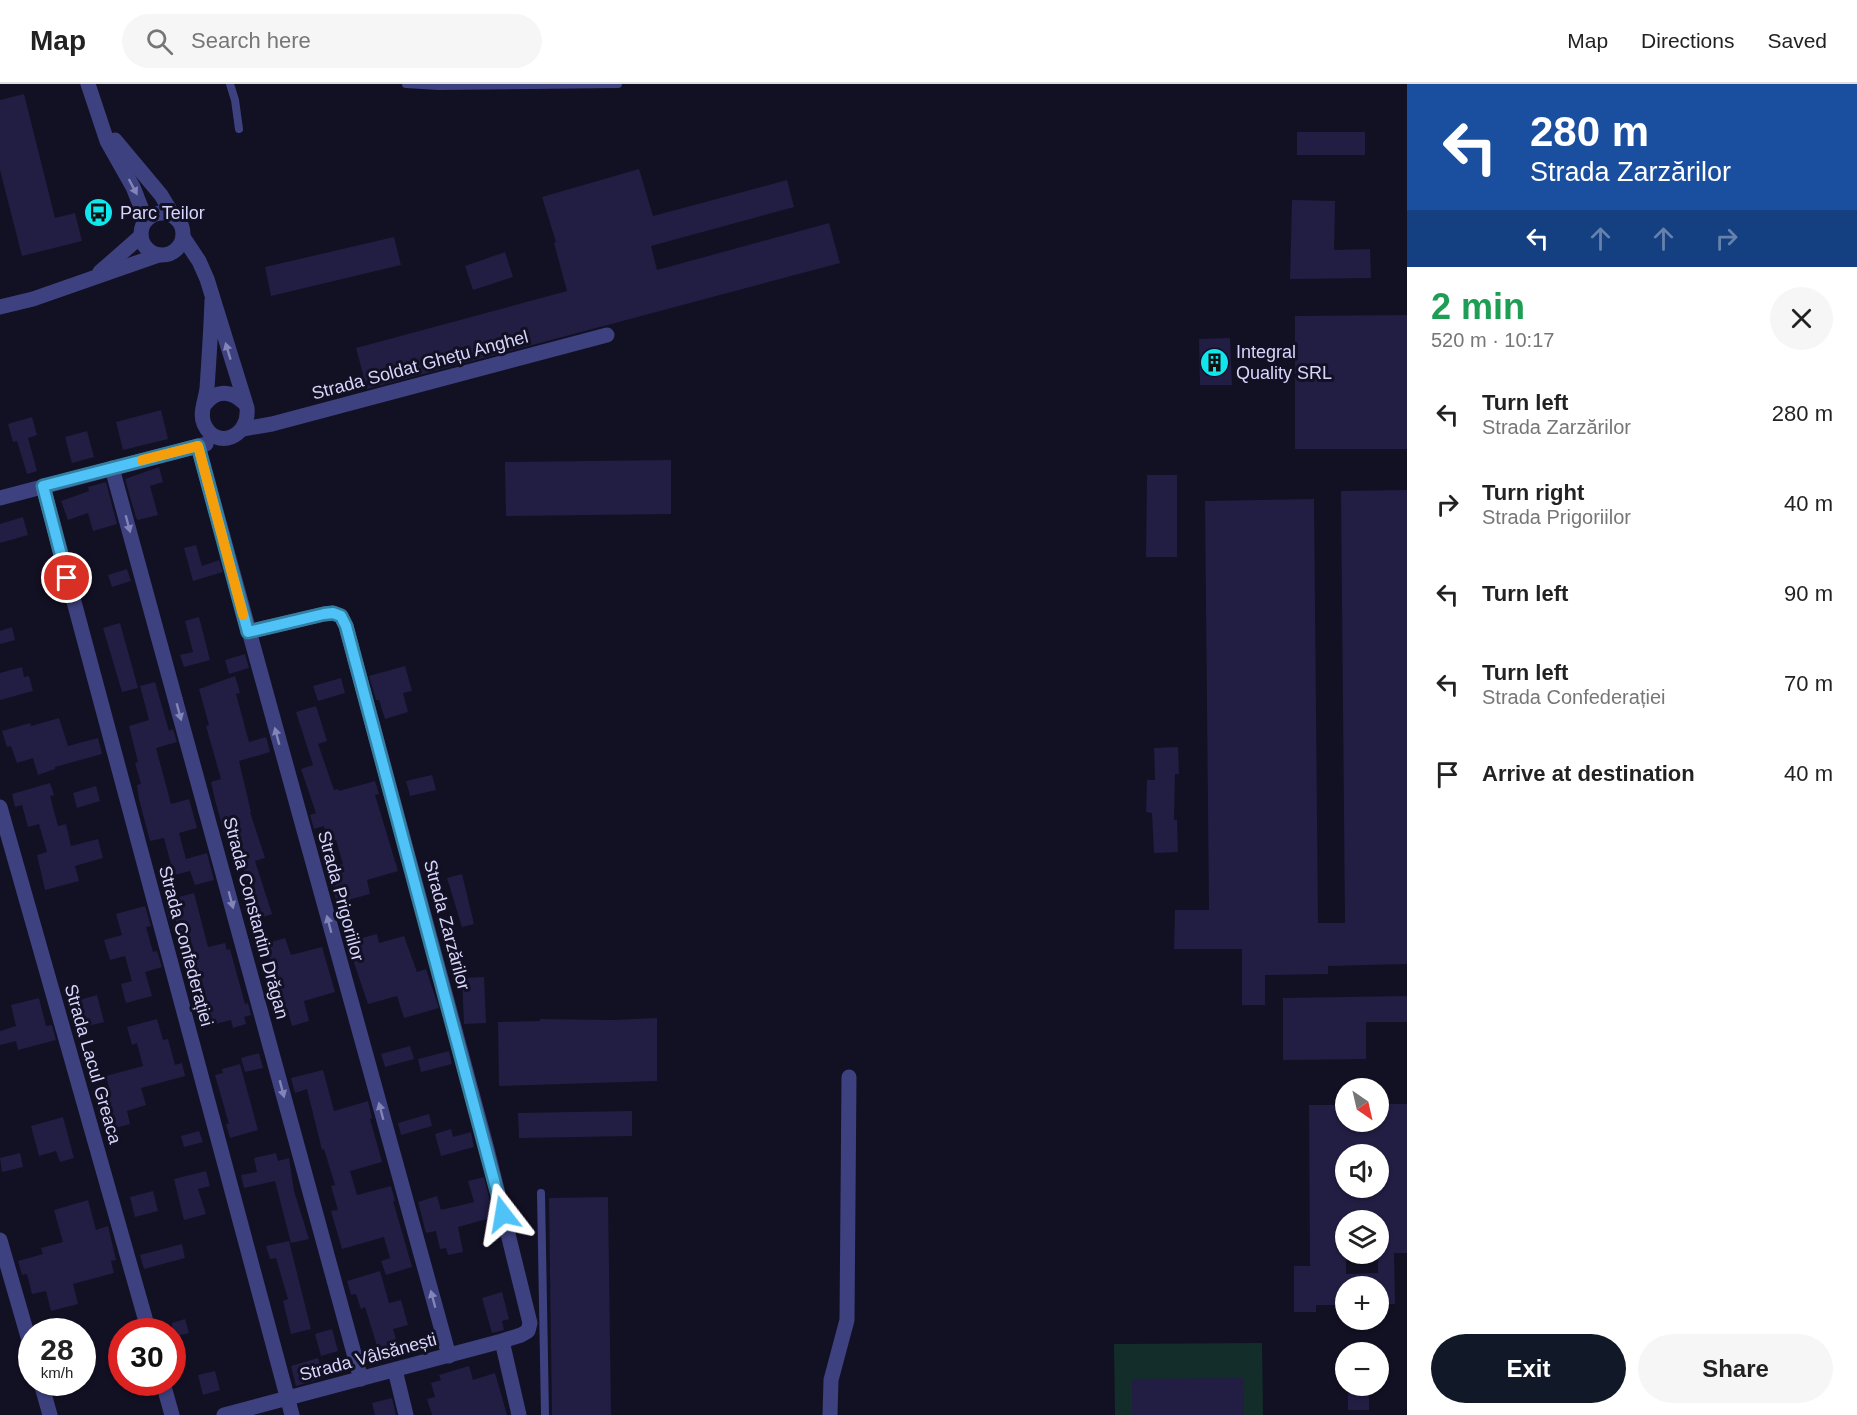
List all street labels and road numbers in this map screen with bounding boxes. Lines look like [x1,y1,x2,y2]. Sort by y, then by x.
street label: Strada Soldat Ghețu Anghel [310,326,530,404]
street label: Strada Constantin Drăgan [219,815,293,1021]
street label: Strada Prigoriilor [314,829,368,963]
street label: Strada Zarzărilor [420,858,474,992]
street label: Strada Confederației [155,864,217,1028]
street label: Strada Lacul Greaca [61,982,126,1147]
street label: Strada Vâlsănești [297,1329,439,1385]

